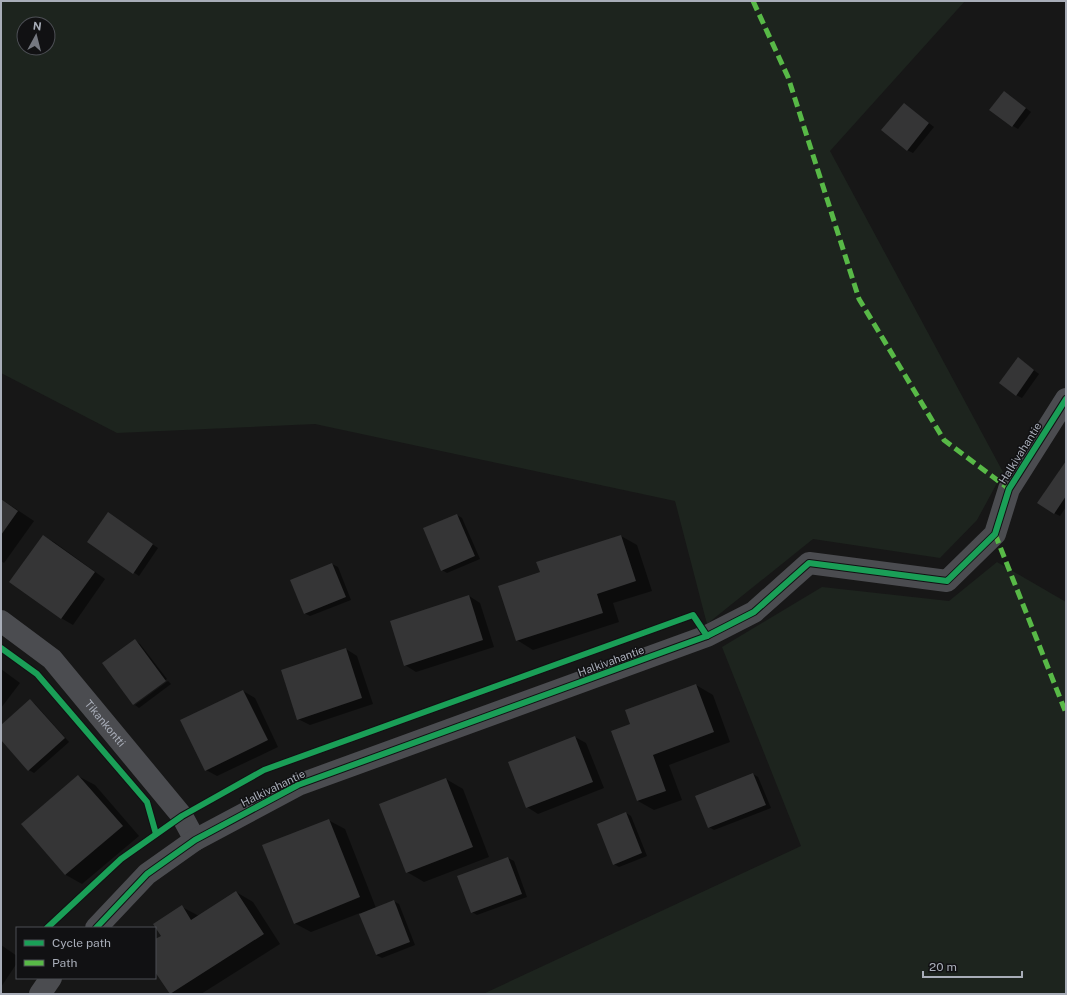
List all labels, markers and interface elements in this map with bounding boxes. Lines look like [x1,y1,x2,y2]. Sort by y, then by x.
north arrow [16,16,56,56]
text: N [32,20,42,33]
street label: Halkivahantie [996,420,1044,486]
street label: Halkivahantie [576,643,646,679]
street label: Tikankontti [82,698,128,749]
street label: Halkivahantie [239,767,307,809]
legend [16,927,156,979]
text: Cycle path [52,936,111,950]
scale bar [923,953,1022,979]
text: Path [52,956,78,970]
text: 20 m [929,960,957,974]

